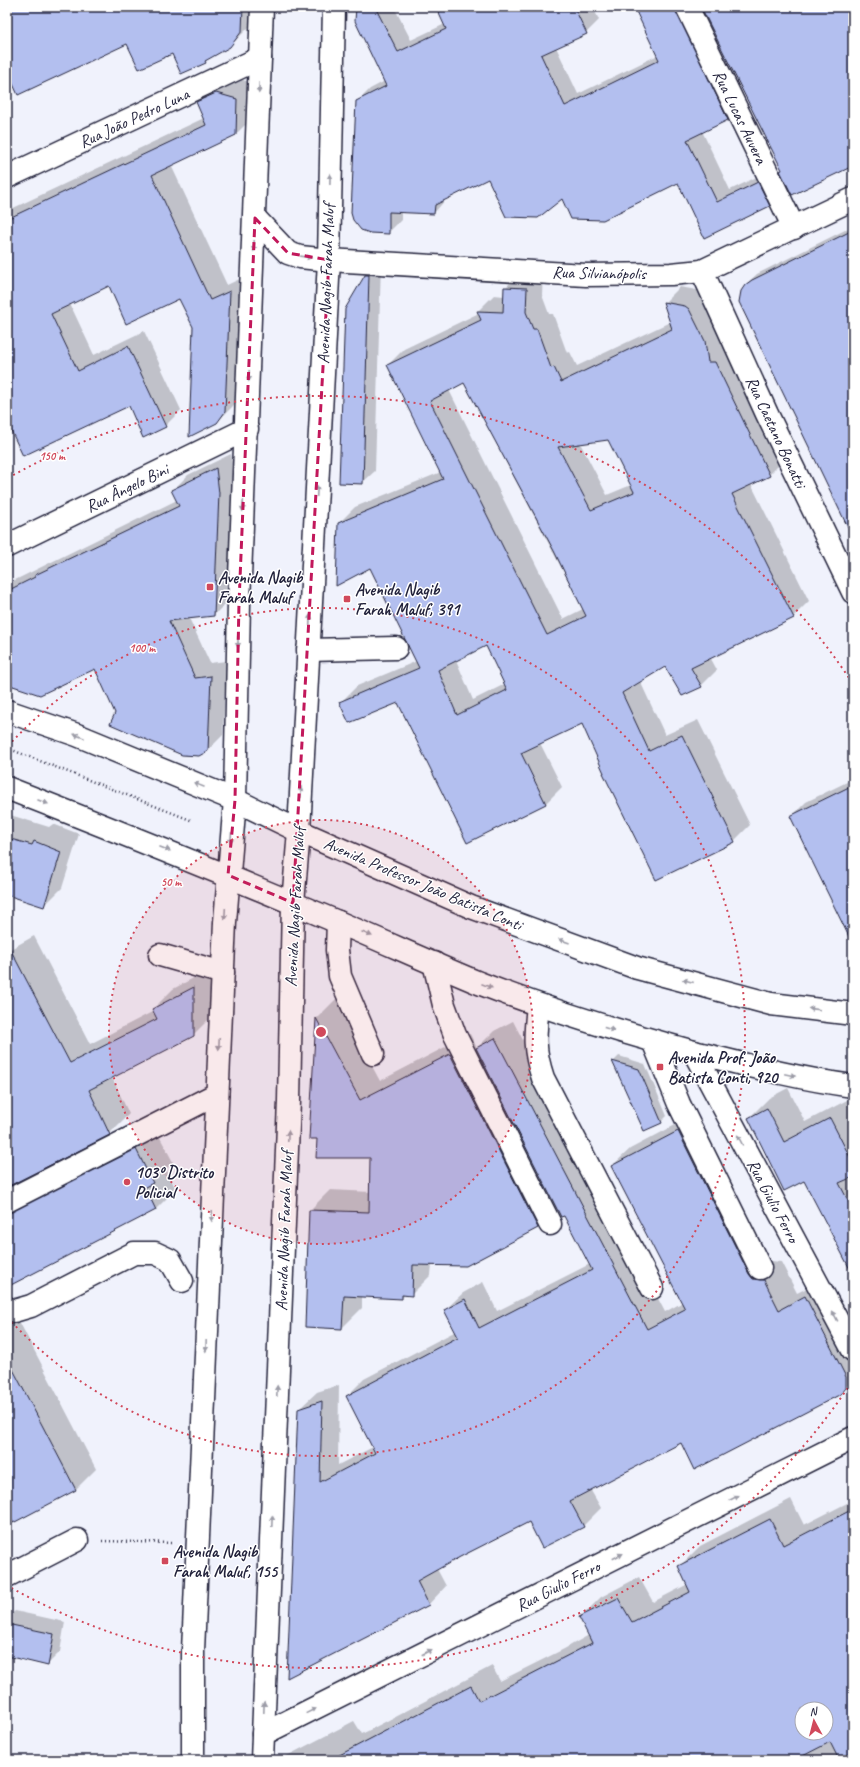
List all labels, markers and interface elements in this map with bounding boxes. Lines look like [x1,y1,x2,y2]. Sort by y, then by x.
street label: Rua Lucas Auvera [708,66,773,169]
one-way arrow [256,82,262,95]
street label: Rua João Pedro Luna [76,83,193,153]
one-way arrow [327,172,333,185]
street label: Avenida Nagib Farah Maluf [313,200,339,364]
one-way arrow [251,240,257,253]
one-way arrow [300,254,312,260]
street label: Rua Silvianópolis [552,262,648,284]
one-way arrow [246,370,252,383]
street label: Rua Caetano Bonatti [741,373,812,494]
text: 150 m [39,448,66,464]
street label: Rua Ângelo Bini [82,458,173,517]
one-way arrow [314,484,320,497]
one-way arrow [240,500,247,512]
place label: Avenida Nagib Farah Maluf [218,567,304,608]
place label: Avenida Nagib Farah Maluf, 391 [355,579,462,620]
marker: Avenida Nagib Farah Maluf [205,582,215,592]
marker: Avenida Nagib Farah Maluf, 391 [342,594,352,604]
one-way arrow [307,613,313,626]
one-way arrow [235,636,241,649]
text: 100 m [129,640,156,656]
one-way arrow [72,732,84,738]
one-way arrow [192,782,204,788]
one-way arrow [298,785,304,798]
one-way arrow [38,799,50,805]
street label: Avenida Nagib Farah Maluf [280,823,310,987]
one-way arrow [228,832,235,844]
street label: Avenida Professor João Batista Conti [321,833,528,936]
one-way arrow [159,846,171,852]
text: 50 m [161,874,182,890]
one-way arrow [222,908,228,921]
one-way arrow [362,932,374,938]
one-way arrow [558,938,570,944]
one-way arrow [681,978,694,984]
one-way arrow [481,983,493,989]
one-way arrow [808,1006,820,1012]
centre of rings [314,1025,328,1039]
one-way arrow [604,1026,616,1032]
one-way arrow [216,1038,223,1050]
place label: Avenida Prof. João Batista Conti, 920 [668,1047,780,1088]
marker: Avenida Prof. João Batista Conti, 920 [655,1062,665,1072]
one-way arrow [784,1072,796,1078]
one-way arrow [285,1129,291,1142]
one-way arrow [737,1134,744,1145]
street label: Avenida Nagib Farah Maluf [271,1147,297,1311]
street label: Rua Giulio Ferro [742,1156,805,1248]
place label: 103º Distrito Policial [135,1162,215,1203]
marker: 103º Distrito Policial [122,1177,132,1187]
one-way arrow [209,1210,215,1223]
one-way arrow [831,1310,838,1322]
one-way arrow [203,1340,210,1352]
one-way arrow [274,1385,281,1397]
one-way arrow [728,1495,740,1501]
one-way arrow [269,1514,275,1527]
place label: Avenida Nagib Farah Maluf, 155 [173,1541,279,1582]
one-way arrow [612,1553,624,1559]
street label: Rua Giulio Ferro [513,1555,605,1616]
marker: Avenida Nagib Farah Maluf, 155 [160,1556,170,1566]
one-way arrow [421,1649,433,1656]
one-way arrow [261,1701,268,1713]
north arrow [794,1701,834,1741]
text: N [809,1703,819,1718]
one-way arrow [305,1708,316,1714]

